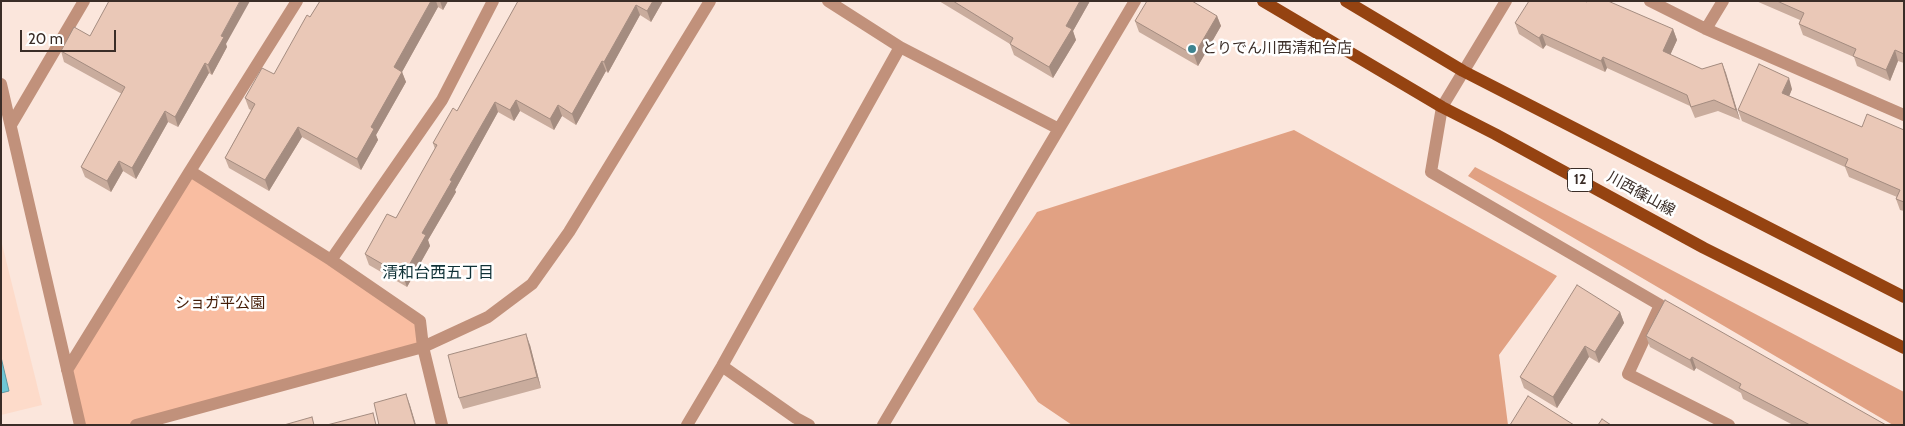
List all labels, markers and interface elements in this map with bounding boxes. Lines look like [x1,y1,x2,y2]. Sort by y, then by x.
scale bar [22,20,119,52]
text: 20 m [28,30,63,48]
place label: とりでん川西清和台店 [1202,40,1352,58]
marker: とりでん川西清和台店 [1186,43,1198,55]
road number: 12 [1568,168,1592,192]
street label: 川西篠山線 [1604,168,1678,220]
district label: 清和台西五丁目 [382,263,494,283]
park label: ショガ平公園 [175,295,265,313]

